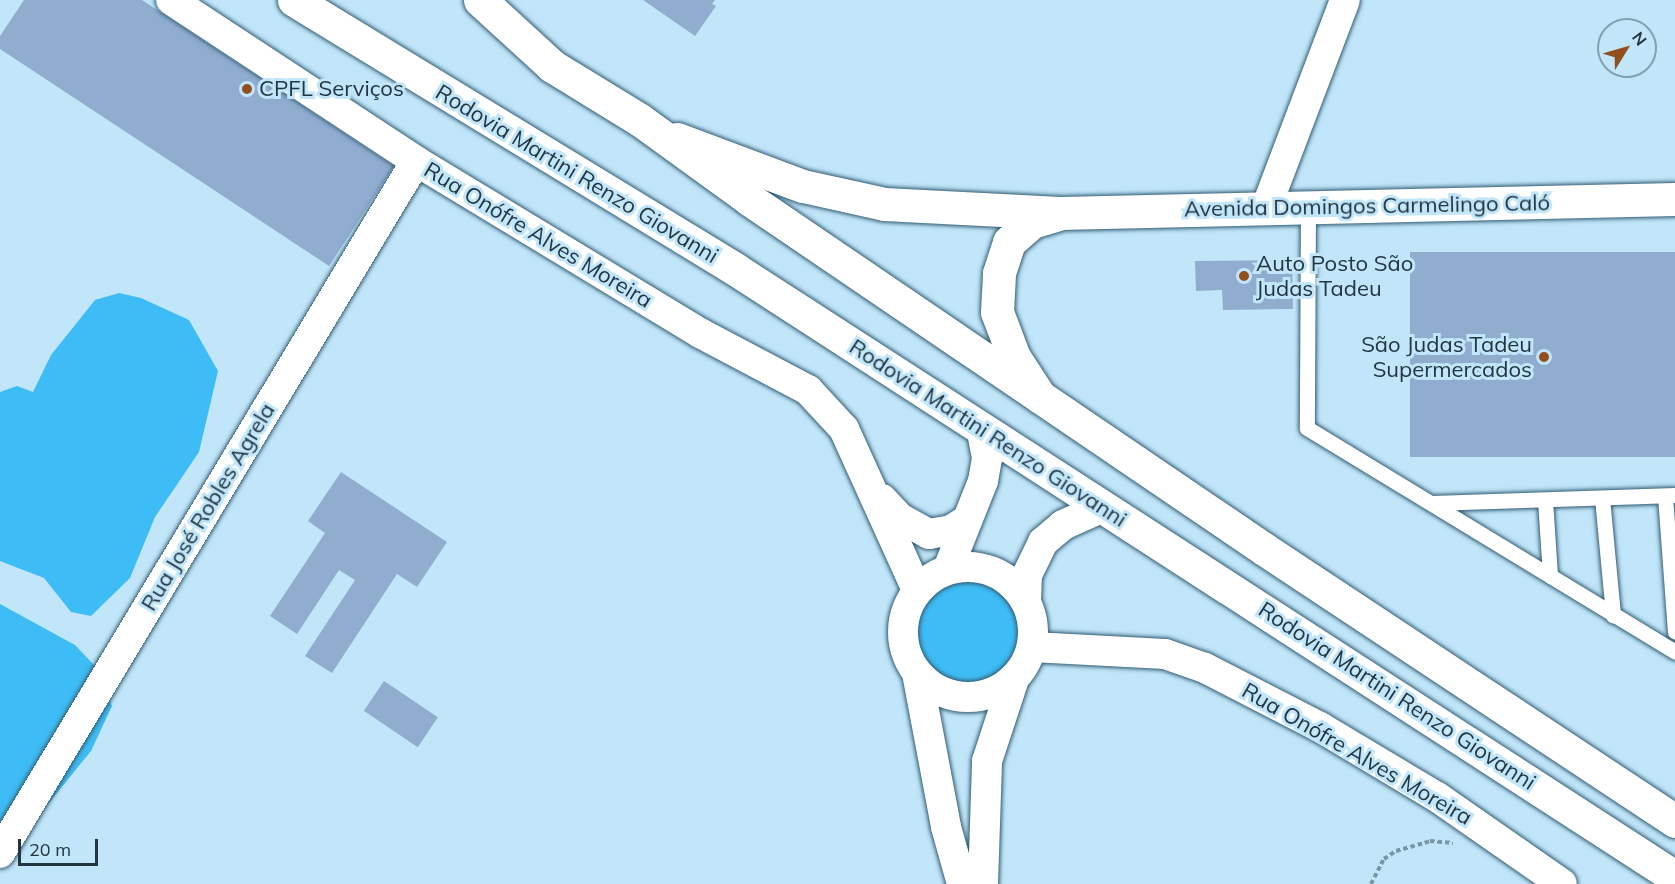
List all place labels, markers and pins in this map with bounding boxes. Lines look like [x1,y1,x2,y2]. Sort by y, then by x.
place label: CPFL Serviços [259,76,404,102]
marker: CPFL Serviços [240,82,254,96]
place label: Auto Posto São Judas Tadeu [1256,250,1413,302]
marker: Auto Posto São Judas Tadeu [1237,269,1251,283]
place label: São Judas Tadeu Supermercados [1361,331,1532,382]
marker: São Judas Tadeu Supermercados [1537,350,1551,364]

